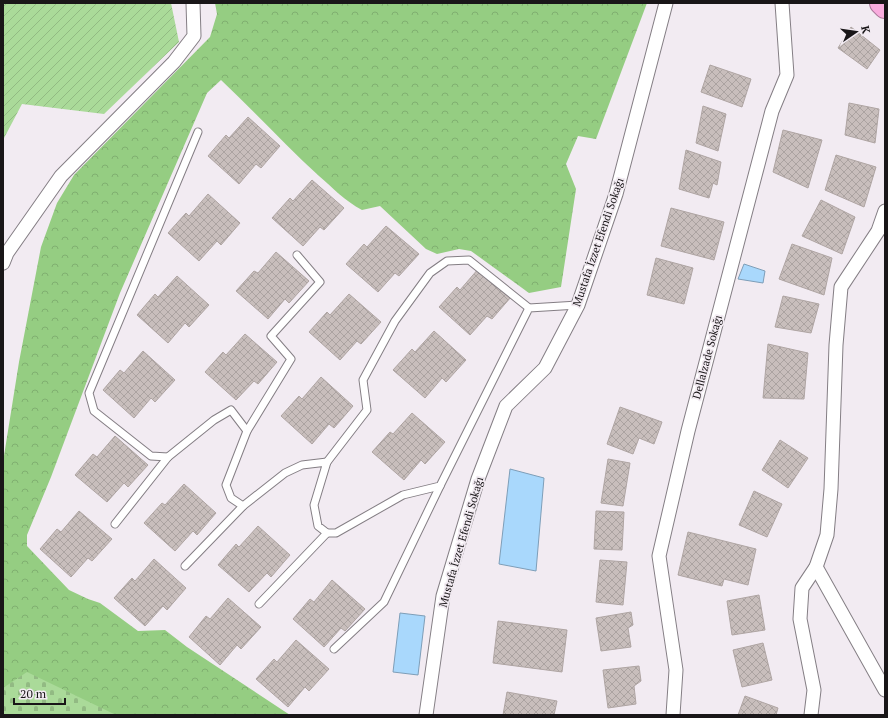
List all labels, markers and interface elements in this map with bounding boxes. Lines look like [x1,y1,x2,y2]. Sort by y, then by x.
north arrow [836,12,876,52]
text: K [858,24,873,35]
street label: Mustafa İzzet Efendi Sokağı [569,176,627,308]
street label: Dellalzade Sokağı [689,313,725,401]
street label: Mustafa İzzet Efendi Sokağı [436,475,486,609]
scale bar [14,680,65,706]
text: 20 m [20,686,47,701]

